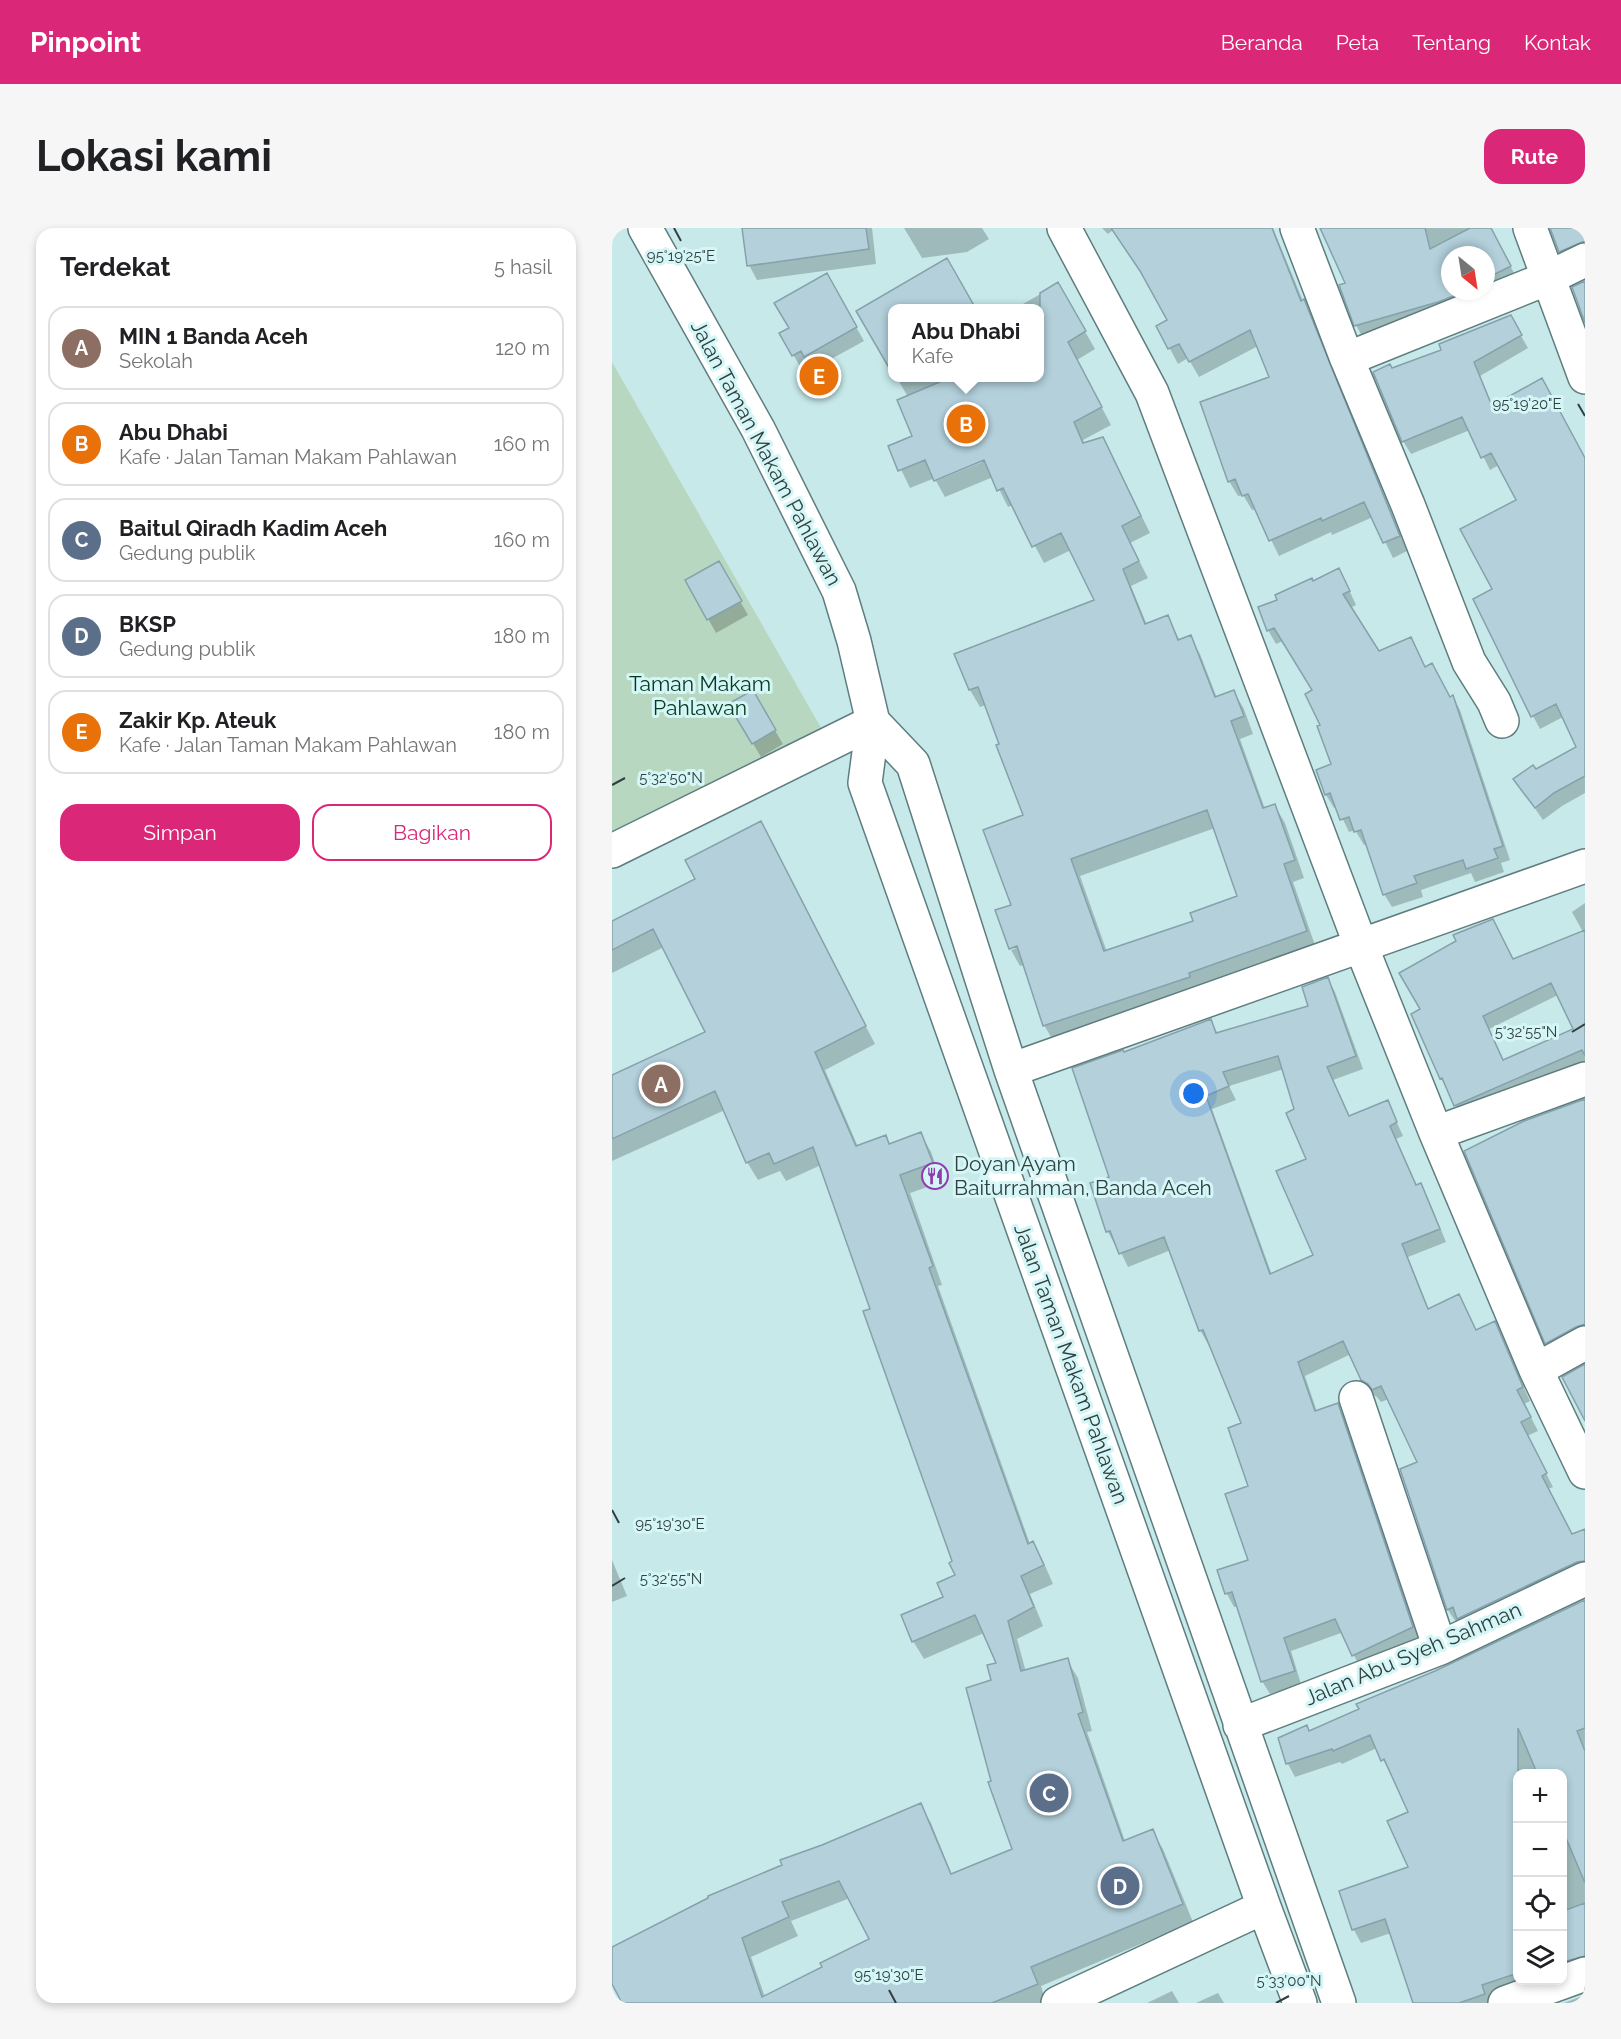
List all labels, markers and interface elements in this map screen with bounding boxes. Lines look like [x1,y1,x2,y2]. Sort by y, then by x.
text: Pinpoint [30,26,141,59]
text: Beranda [1221,30,1303,55]
text: Peta [1336,30,1379,55]
text: Tentang [1412,30,1491,55]
text: Kontak [1524,30,1591,55]
button: Rute [1484,129,1585,184]
text: Lokasi kami [36,132,272,181]
north arrow [1441,246,1495,300]
text: 95°19'25"E [647,247,715,265]
text: Terdekat [60,252,171,282]
text: 5 hasil [494,255,552,279]
popup [888,304,1044,382]
street label: Jalan Taman Makam Pahlawan [686,316,847,590]
text: Abu Dhabi [912,318,1020,344]
text: MIN 1 Banda Aceh [119,323,308,349]
text: A [75,336,88,360]
text: 120 m [495,336,550,360]
text: Kafe [912,344,953,368]
text: Sekolah [119,349,193,373]
pin: E [800,354,838,398]
text: 95°19'20"E [1492,395,1562,413]
pin: B [946,402,986,446]
text: Abu Dhabi [119,419,228,445]
text: B [75,432,88,456]
text: 160 m [494,432,550,456]
text: Kafe · Jalan Taman Makam Pahlawan [119,445,457,469]
text: Baitul Qiradh Kadim Aceh [119,515,387,541]
text: C [75,528,88,552]
text: 160 m [494,528,550,552]
text: Gedung publik [119,541,255,565]
text: BKSP [119,611,176,637]
text: D [74,624,89,648]
text: 180 m [494,624,550,648]
text: Gedung publik [119,637,255,661]
park label: Taman Makam Pahlawan [629,671,771,720]
text: Zakir Kp. Ateuk [119,707,276,733]
text: E [75,720,88,744]
text: 180 m [494,720,550,744]
text: Kafe · Jalan Taman Makam Pahlawan [119,733,457,757]
text: 5°32'50"N [639,769,703,787]
button: Simpan [60,804,300,861]
button: Bagikan [312,804,552,861]
text: 5°32'55"N [1495,1023,1557,1041]
pin: A [641,1062,680,1106]
your location [1179,1079,1208,1108]
place label: Doyan Ayam Baiturrahman, Banda Aceh [954,1151,1212,1200]
restaurant icon: Doyan Ayam Baiturrahman, Banda Aceh [920,1161,950,1191]
street label: Jalan Taman Makam Pahlawan [1009,1220,1134,1508]
text: 95°19'30"E [635,1515,705,1533]
text: 5°32'55"N [640,1570,702,1588]
street label: Jalan Abu Syeh Sahman [1301,1596,1525,1711]
map controls [1513,1769,1567,1985]
button: + [1513,1769,1567,1823]
pin: C [1030,1770,1068,1816]
button: − [1513,1823,1567,1877]
pin: D [1100,1864,1140,1908]
button: locate [1513,1877,1567,1931]
button: layers [1513,1931,1567,1985]
text: 95°19'30"E [854,1966,924,1984]
text: 5°33'00"N [1257,1972,1321,1990]

